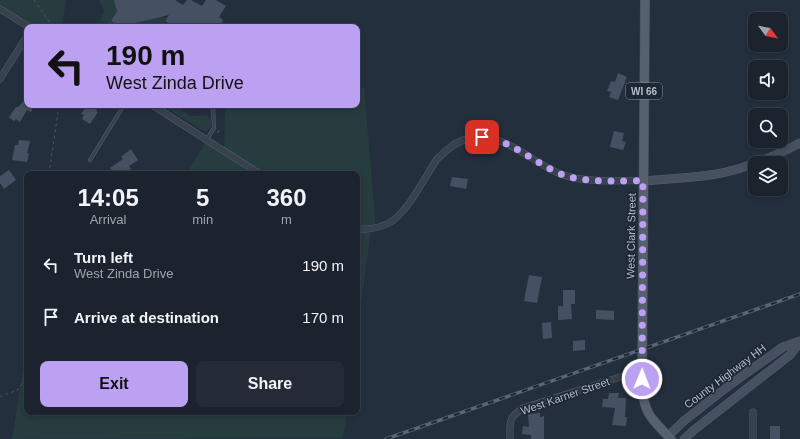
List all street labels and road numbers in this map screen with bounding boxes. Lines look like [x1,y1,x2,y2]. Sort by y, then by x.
road number: WI 66 [626,83,662,99]
street label: West Clark Street [624,193,638,279]
street label: County Highway HH [682,341,768,411]
street label: West Karner Street [519,375,611,417]

